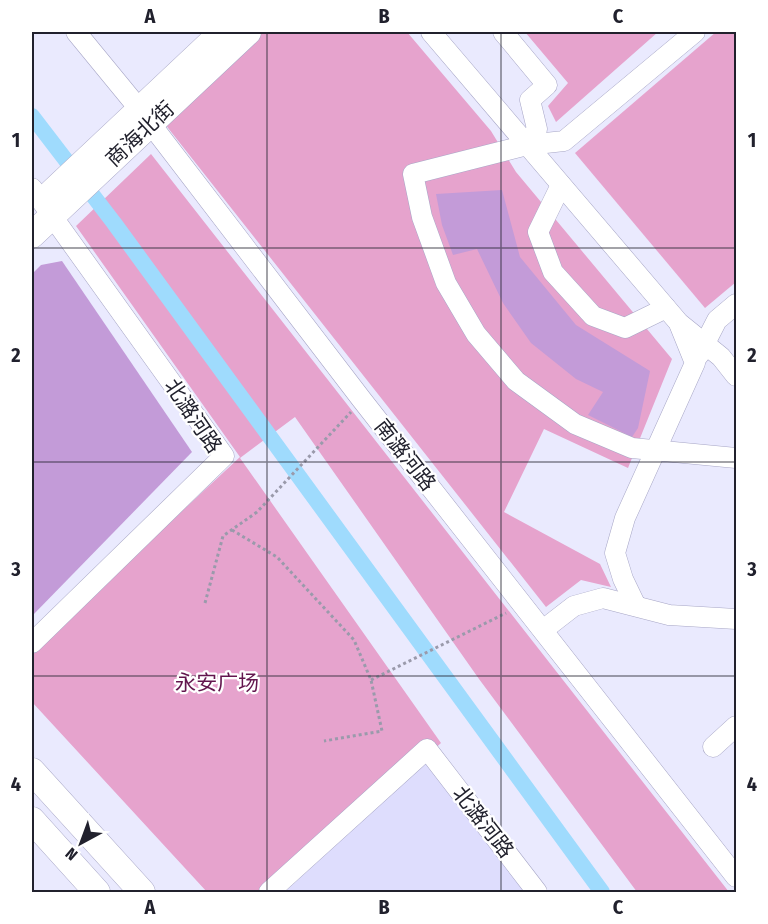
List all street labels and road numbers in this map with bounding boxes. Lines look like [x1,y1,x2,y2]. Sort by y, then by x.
street label: 商海北街 [100,96,180,172]
street label: 北潞河路 [159,374,227,458]
street label: 南潞河路 [369,414,441,496]
street label: 北潞河路 [447,781,519,863]

